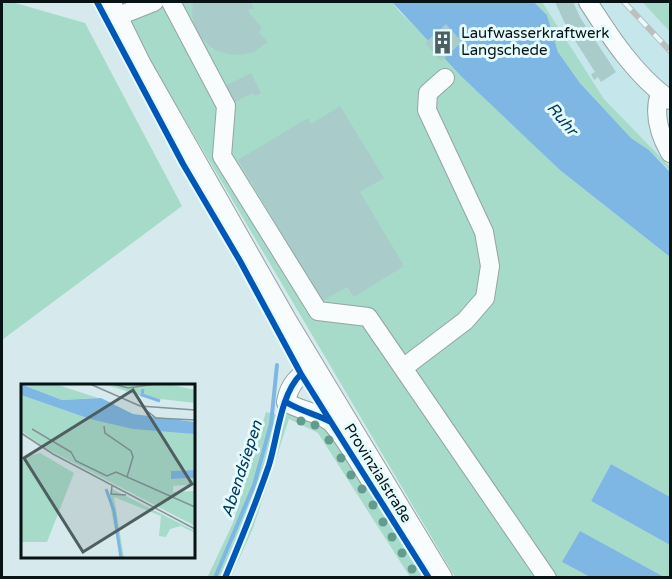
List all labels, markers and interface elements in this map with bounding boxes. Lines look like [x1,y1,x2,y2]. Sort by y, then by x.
place label: Laufwasserkraftwerk Langschede [461,24,609,59]
building icon: Laufwasserkraftwerk Langschede [430,29,456,55]
water label: Ruhr [542,98,583,141]
inset map [21,384,195,558]
water label: Abendsiepen [217,417,267,520]
street label: Provinzialstraße [340,420,416,526]

